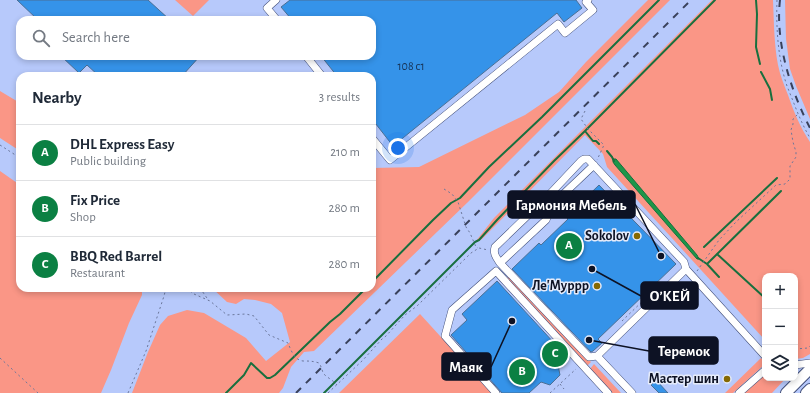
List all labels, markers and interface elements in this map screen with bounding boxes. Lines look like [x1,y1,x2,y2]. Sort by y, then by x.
search box [16,16,376,60]
icon: search [30,27,52,49]
text: Search here [62,30,130,45]
house number: 108 с1 [397,60,425,72]
text: Nearby [32,89,82,106]
text: 3 results [319,91,360,104]
text: DHL Express Easy [70,137,174,152]
your location [388,138,408,158]
text: A [41,146,49,159]
text: 210 m [330,146,360,159]
text: Public building [70,155,146,168]
callout: Гармония Мебель [508,191,635,218]
text: Fix Price [70,193,120,208]
text: Гармония Мебель [515,198,627,213]
text: B [41,202,49,215]
text: 280 m [329,202,360,215]
text: Shop [70,211,96,224]
place label: Sokolov [585,229,630,243]
pin: A [556,231,582,261]
marker: Sokolov [632,231,642,241]
text: BBQ Red Barrel [70,249,162,264]
text: C [42,258,48,271]
text: 280 m [329,258,360,271]
text: Restaurant [70,267,125,280]
map controls [762,273,798,381]
button: + [762,273,798,309]
place label: Ле'Муррр [532,279,589,293]
marker: Ле'Муррр [592,281,602,291]
callout: О’КЕЙ [641,282,698,309]
text: О’КЕЙ [649,288,691,304]
button: − [762,309,798,345]
callout: Теремок [649,337,718,364]
pin: C [542,339,568,369]
text: Теремок [658,344,711,359]
button: layers [762,345,798,381]
callout: Маяк [442,353,491,380]
pin: B [509,357,535,387]
text: Маяк [449,360,483,375]
place label: Мастер шин [648,372,719,386]
marker: Мастер шин [722,374,732,384]

